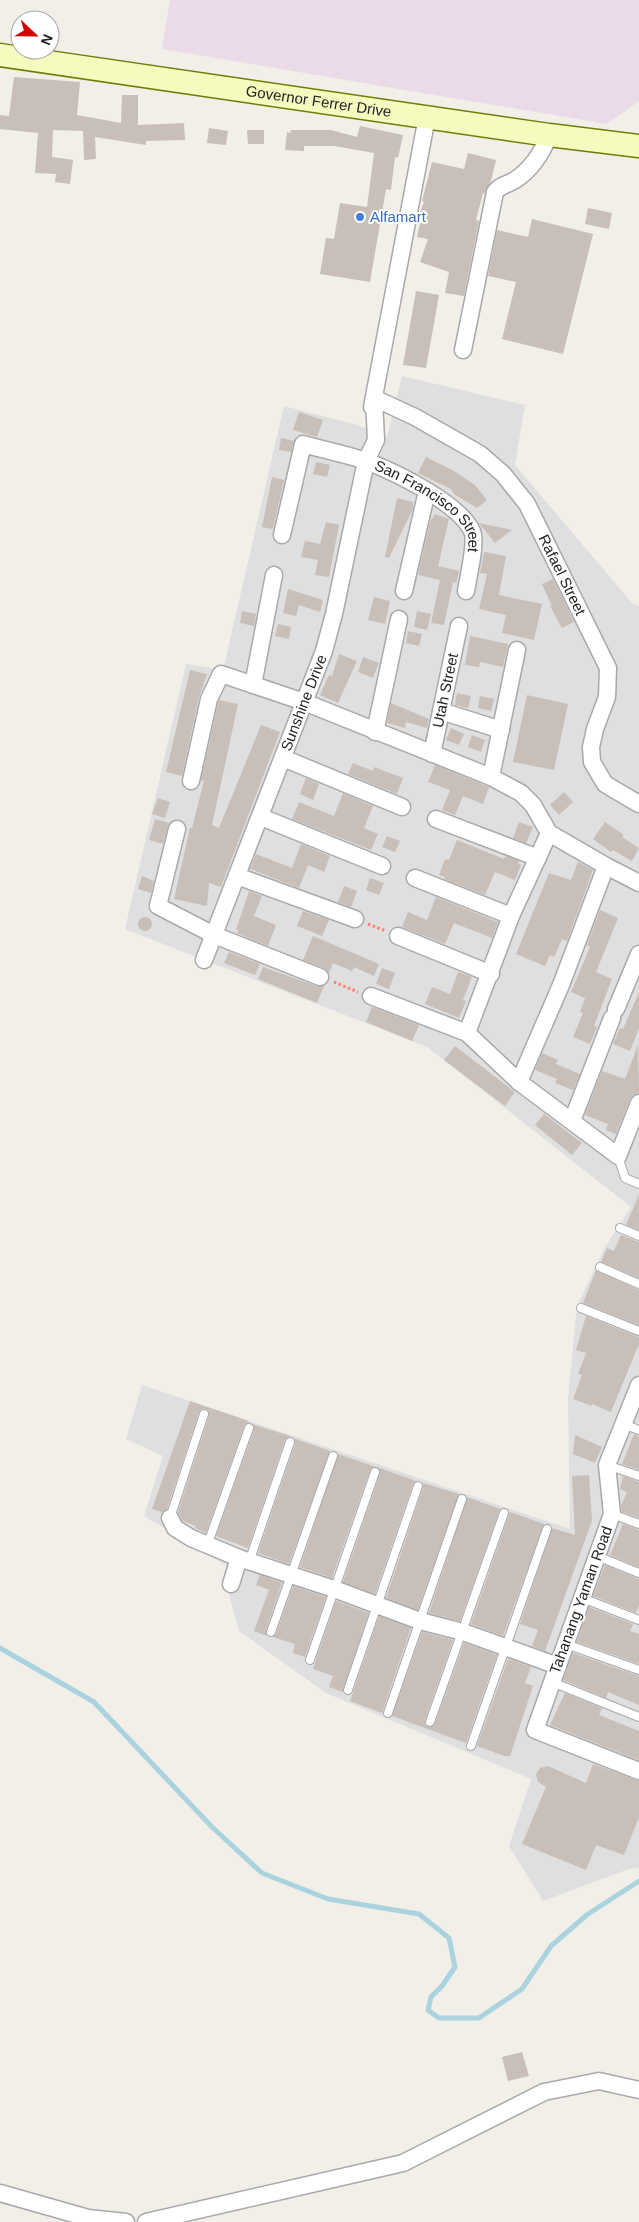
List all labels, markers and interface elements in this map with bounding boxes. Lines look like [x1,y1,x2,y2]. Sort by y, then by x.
north arrow [10,10,60,60]
text: N [38,32,56,48]
street label: Governor Ferrer Drive [245,82,393,120]
place label: Alfamart [370,208,427,225]
marker: Alfamart [354,211,366,223]
street label: San Francisco Street [372,456,483,554]
street label: Rafael Street [535,532,590,619]
street label: Utah Street [429,651,461,729]
street label: Sunshine Drive [277,652,330,753]
street label: Tahanang Yaman Road [546,1524,615,1676]

